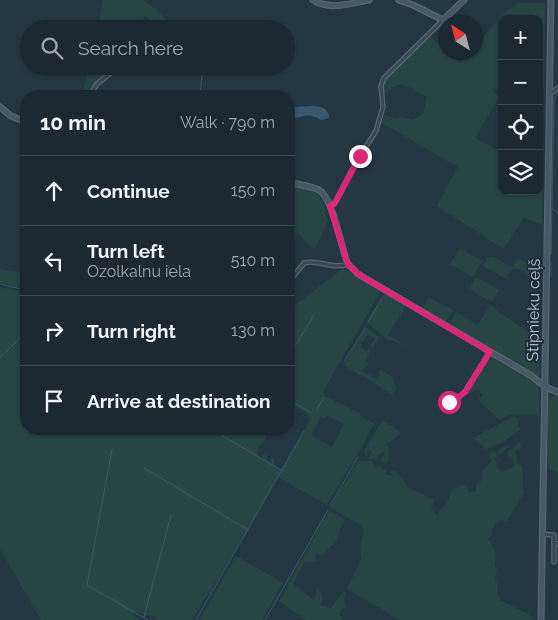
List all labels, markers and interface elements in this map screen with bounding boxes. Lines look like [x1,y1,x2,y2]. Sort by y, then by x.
north arrow [438,15,483,60]
map controls [498,15,543,195]
button: + [498,15,543,60]
search box [20,20,295,75]
icon: search [38,34,66,62]
text: Search here [78,37,184,59]
button: − [498,60,543,105]
button: locate [498,105,543,150]
text: 10 min [40,110,106,135]
text: Walk · 790 m [180,113,275,132]
route end [349,145,372,168]
button: layers [498,150,543,195]
icon: ahead [40,177,68,205]
text: Continue [87,180,170,202]
text: 150 m [231,181,275,200]
text: Turn left [87,240,164,262]
icon: left [40,247,68,275]
text: 510 m [231,251,275,270]
street label: Stīpnieku ceļš [523,258,544,362]
text: Ozolkalnu iela [87,262,191,281]
icon: right [40,317,68,345]
text: Turn right [87,320,176,342]
text: 130 m [231,321,275,340]
icon: arrive [40,387,68,415]
text: Arrive at destination [87,390,271,412]
route start [438,391,461,414]

